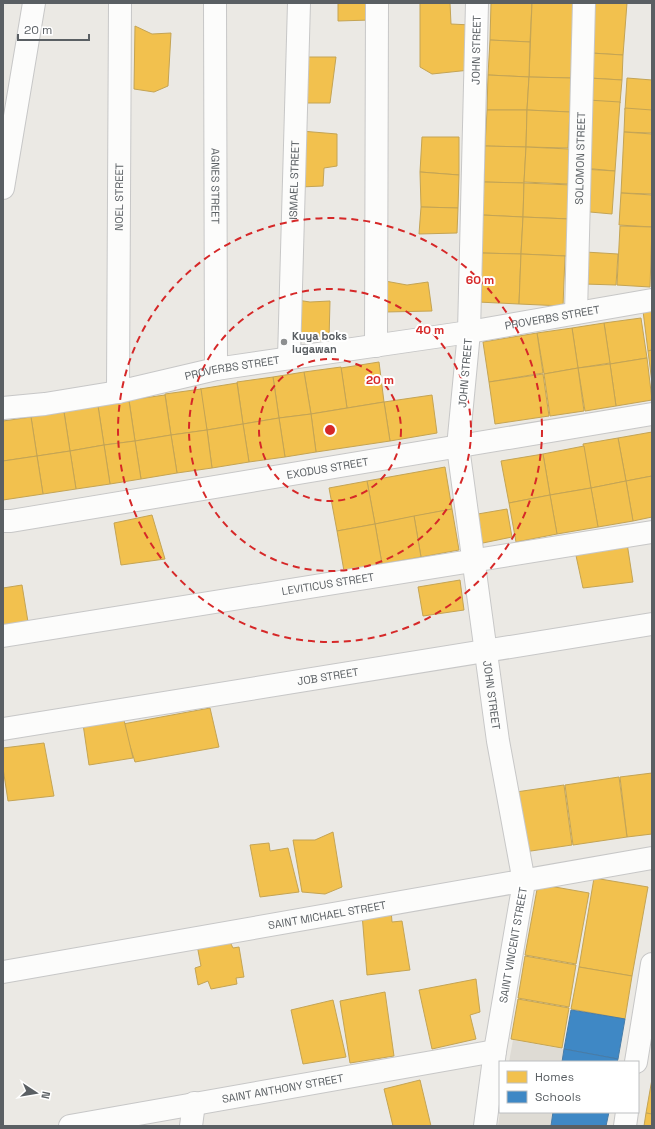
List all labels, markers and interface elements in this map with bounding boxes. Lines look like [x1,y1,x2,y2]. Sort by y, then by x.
street label: JOHN STREET [468,14,484,85]
scale bar [18,16,89,42]
text: 20 m [24,22,52,38]
street label: SOLOMON STREET [572,111,588,205]
street label: ISMAEL STREET [286,140,302,220]
street label: AGNES STREET [208,148,223,225]
street label: NOEL STREET [112,162,126,231]
text: 60 m [466,272,494,288]
street label: PROVERBS STREET [504,302,601,333]
text: 40 m [416,322,444,338]
place label: Kuya boks lugawan [292,329,347,356]
marker: Kuya boks lugawan [279,337,289,347]
street label: JOHN STREET [455,337,475,408]
street label: PROVERBS STREET [183,353,281,383]
text: 20 m [366,372,394,388]
centre of rings [323,423,337,437]
street label: EXODUS STREET [286,454,370,482]
street label: LEVITICUS STREET [281,570,376,598]
street label: JOHN STREET [480,660,503,731]
street label: JOB STREET [296,664,360,688]
street label: SAINT VINCENT STREET [496,885,530,1004]
street label: SAINT MICHAEL STREET [267,898,388,932]
legend [499,1061,639,1113]
text: Homes [535,1069,574,1085]
street label: SAINT ANTHONY STREET [221,1071,345,1106]
north arrow [16,1073,56,1113]
text: Schools [535,1089,581,1105]
text: N [38,1090,53,1100]

